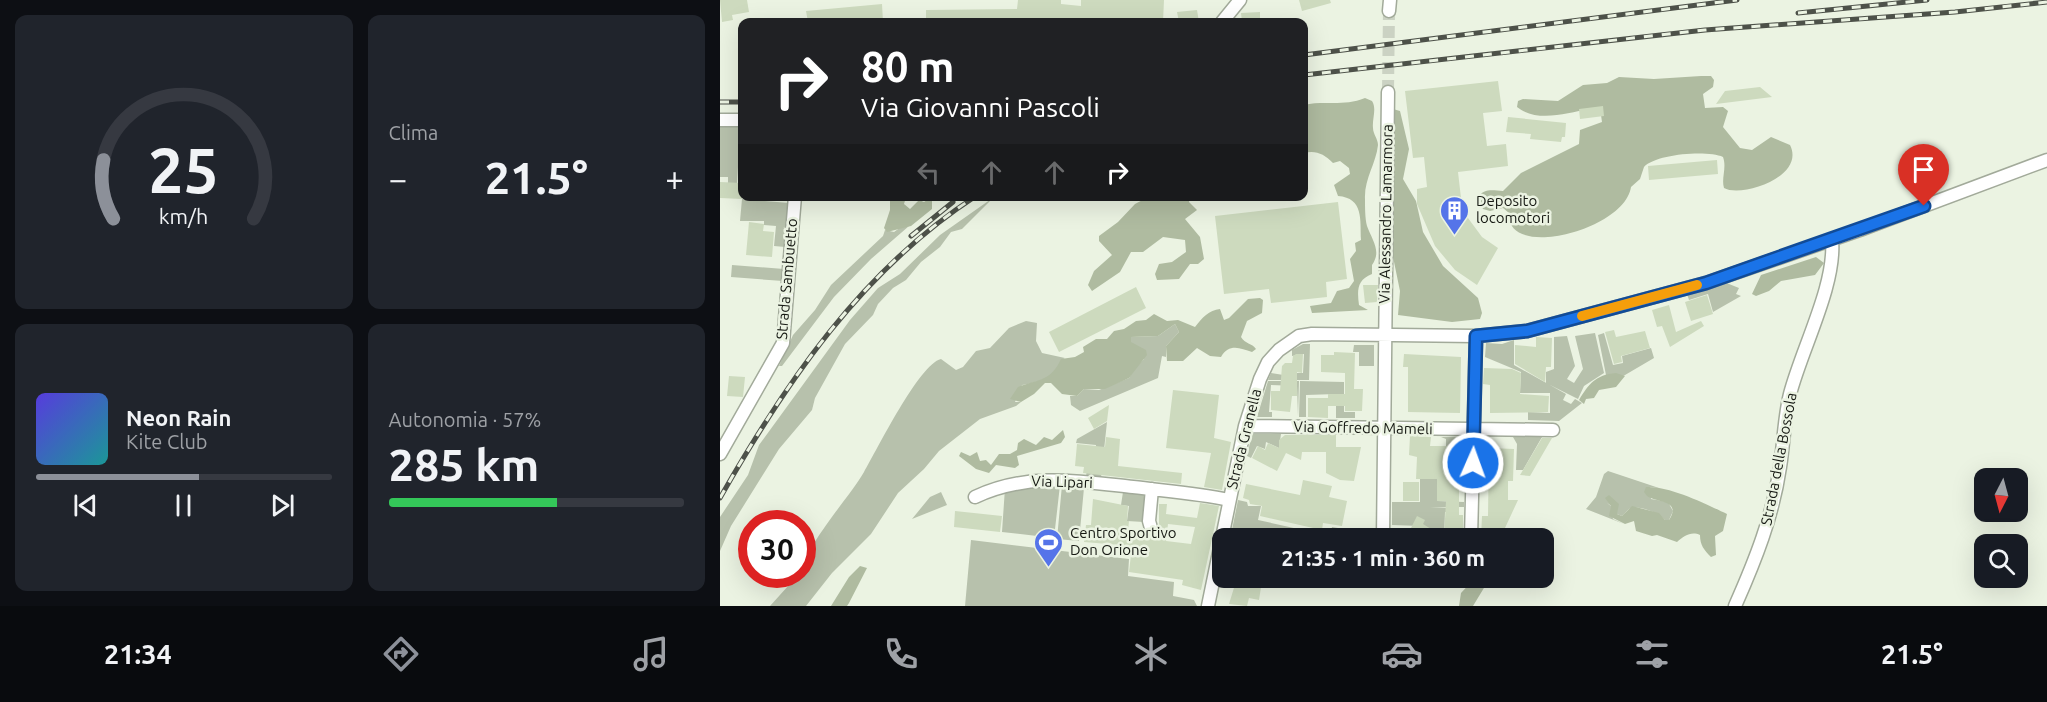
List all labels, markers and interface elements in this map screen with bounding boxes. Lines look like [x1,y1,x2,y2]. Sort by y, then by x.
icon: right [762,42,840,120]
text: 80 m [861,43,955,90]
text: Via Giovanni Pascoli [861,92,1100,122]
text: Clima [389,121,438,144]
street label: Via Alessandro Lamarmora [1375,124,1396,304]
text: 25 [149,135,219,205]
pin [1898,144,1949,206]
text: 21.5° [485,152,588,203]
icon: arrive [1907,153,1940,186]
icon: left [912,156,945,189]
icon: ahead [975,156,1008,189]
icon: ahead [1038,156,1071,189]
icon: right [1101,156,1134,189]
text: − [389,160,407,197]
text: + [665,160,684,197]
place label: Deposito locomotori [1476,192,1550,226]
building icon: Deposito locomotori [1439,194,1471,236]
text: km/h [159,204,208,228]
street label: Strada Sambuetto [773,218,800,340]
street label: Strada Granella [1223,387,1264,491]
street label: Strada della Bossola [1757,391,1800,527]
text: Neon Rain [126,405,231,430]
text: Autonomia · 57% [389,408,541,431]
street label: Via Goffredo Mameli [1293,418,1433,437]
text: Kite Club [126,430,208,453]
position arrow [1441,431,1505,495]
text: 285 km [389,439,539,490]
north arrow [1974,468,2028,522]
map controls [1974,468,2028,588]
street label: Via Lipari [1031,472,1093,491]
icon: previous [69,489,102,522]
icon: pause [167,489,200,522]
icon: next [266,489,299,522]
speed limit sign: 30 [738,510,816,588]
place label: Centro Sportivo Don Orione [1070,524,1176,558]
sports icon: Centro Sportivo Don Orione [1033,526,1065,568]
button: search [1974,534,2028,588]
text: 21:35 · 1 min · 360 m [1281,545,1485,570]
icon: directions [380,633,422,675]
icon: music [630,633,672,675]
icon: phone [880,633,922,675]
icon: climate [1130,633,1172,675]
icon: car [1381,633,1423,675]
icon: filters [1631,633,1673,675]
text: 21:34 [104,639,172,669]
text: 21.5° [1881,639,1943,669]

